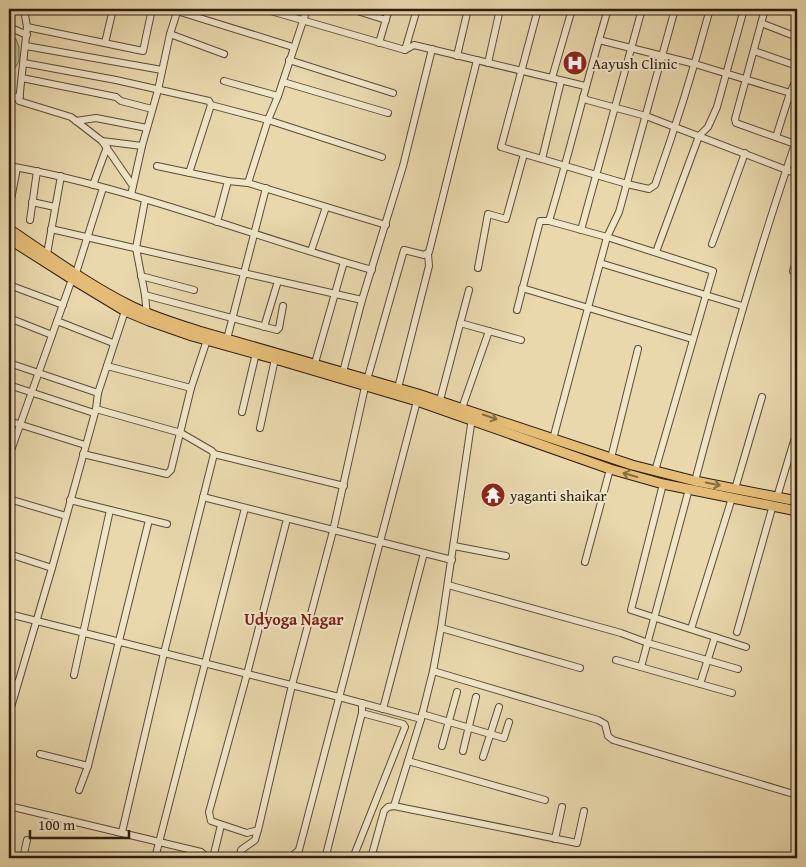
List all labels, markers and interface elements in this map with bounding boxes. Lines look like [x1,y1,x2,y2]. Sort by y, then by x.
hospital icon: Aayush Clinic [562,50,588,76]
place label: Aayush Clinic [592,53,678,74]
one-way arrow [482,413,498,423]
one-way arrow [622,469,638,479]
one-way arrow [704,480,720,490]
temple icon: yaganti shaikar [480,482,506,508]
place label: yaganti shaikar [509,485,607,506]
district label: Udyoga Nagar [244,607,344,631]
scale bar [30,807,129,839]
text: 100 m [38,814,76,835]

